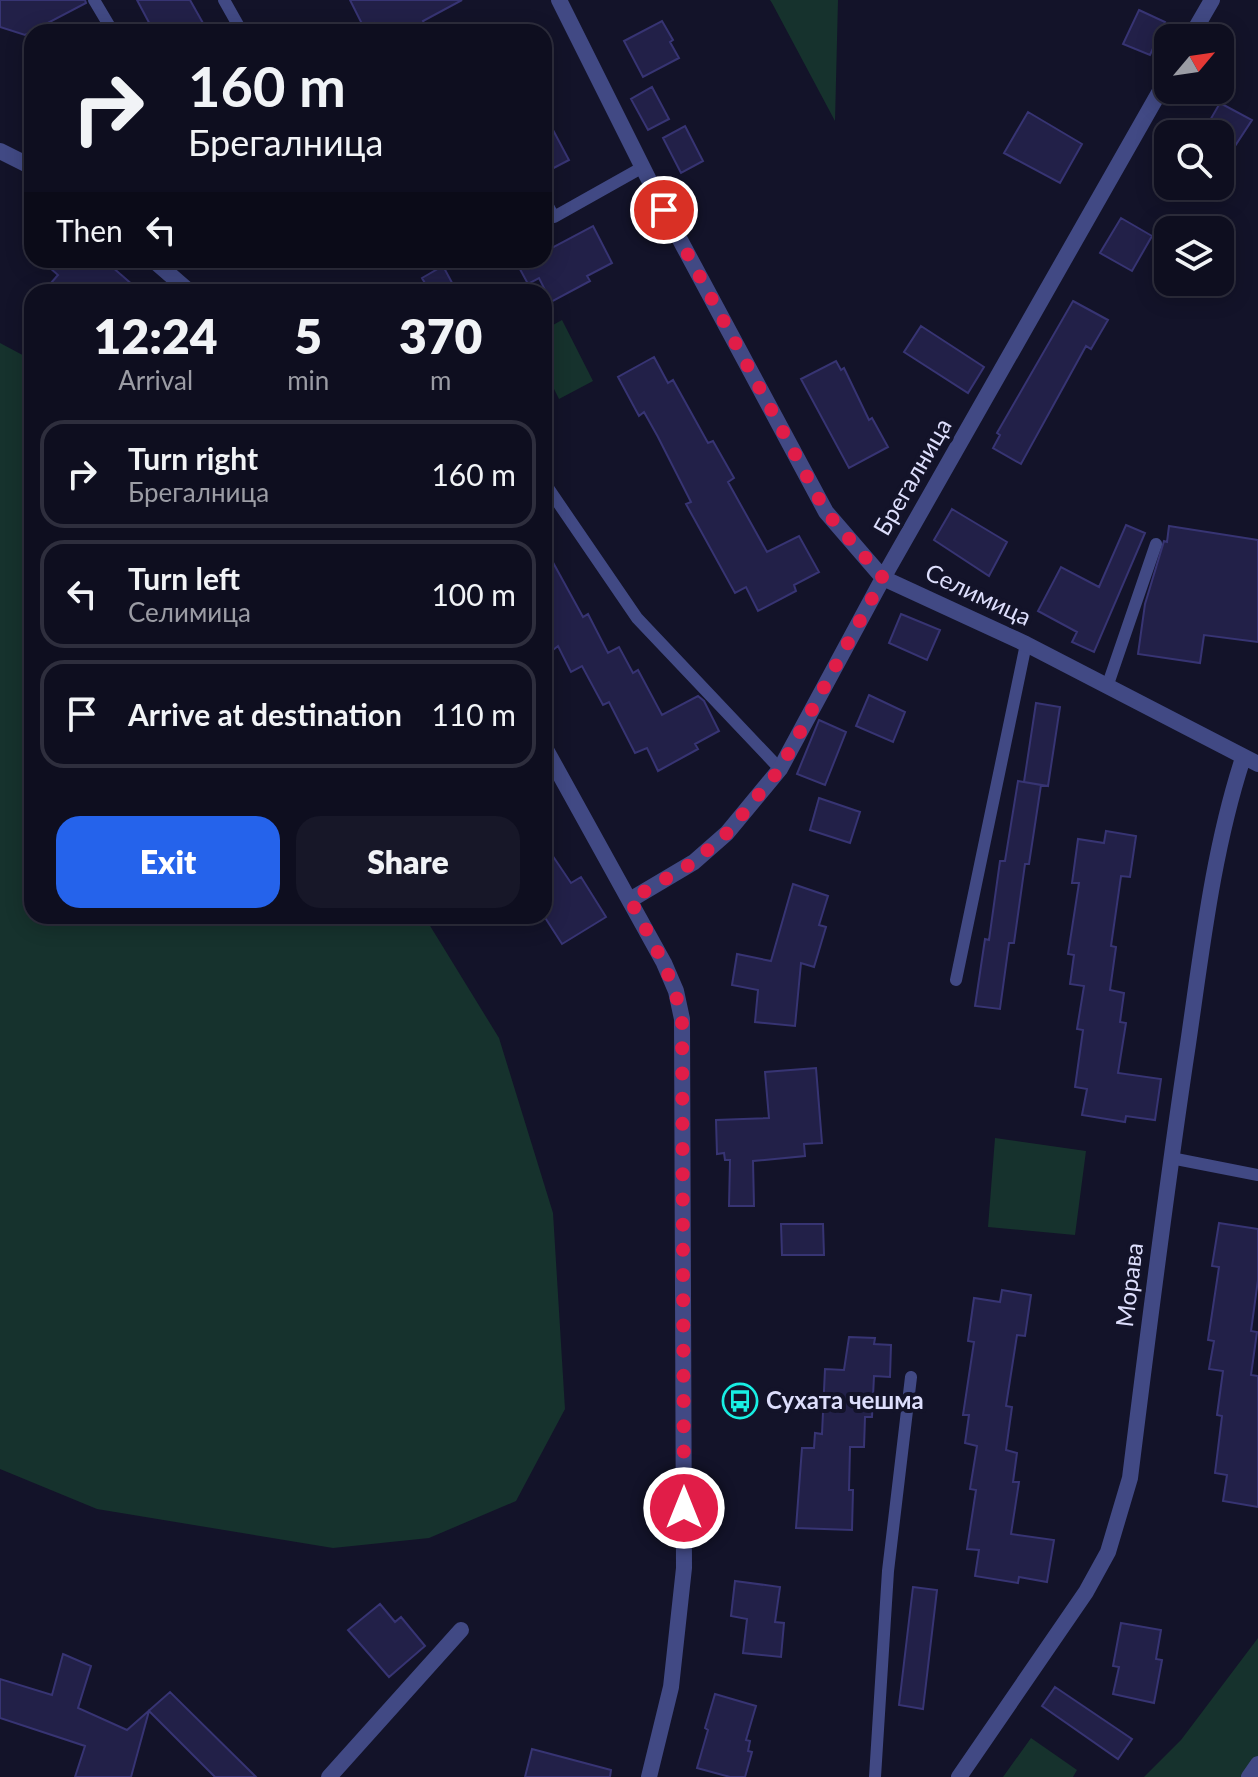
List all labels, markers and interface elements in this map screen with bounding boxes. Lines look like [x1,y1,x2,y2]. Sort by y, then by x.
north arrow [1154,24,1234,104]
map controls [1154,24,1234,296]
text: 160 m [188,52,346,119]
icon: right [56,56,160,160]
text: Брегалница [188,120,383,164]
button: search [1154,120,1234,200]
pin [630,176,698,244]
icon: arrive [642,188,686,232]
icon: left [139,208,183,252]
text: Then [56,212,123,248]
button: layers [1154,216,1234,296]
text: 12:24 [94,307,218,364]
text: 5 [294,307,322,364]
text: 370 [399,307,482,364]
text: Arrival [118,364,193,396]
text: min [287,364,329,396]
text: m [430,364,451,396]
street label: Брегалница [867,413,957,540]
text: Turn right [128,440,258,476]
icon: right [60,452,104,496]
text: 160 m [431,456,516,492]
text: Брегалница [128,476,269,508]
street label: Селимица [921,557,1036,631]
text: Turn left [128,560,240,596]
icon: left [60,572,104,616]
text: 100 m [431,576,516,612]
text: Селимица [128,596,251,628]
icon: arrive [60,692,104,736]
text: Arrive at destination [128,696,402,732]
text: 110 m [431,696,516,732]
button: Exit [56,816,280,908]
button: Share [296,816,520,908]
street label: Морава [1109,1241,1148,1329]
bus stop icon: Сухата чешма [721,1382,759,1420]
place label: Сухата чешма [766,1385,924,1414]
position arrow [642,1466,726,1550]

